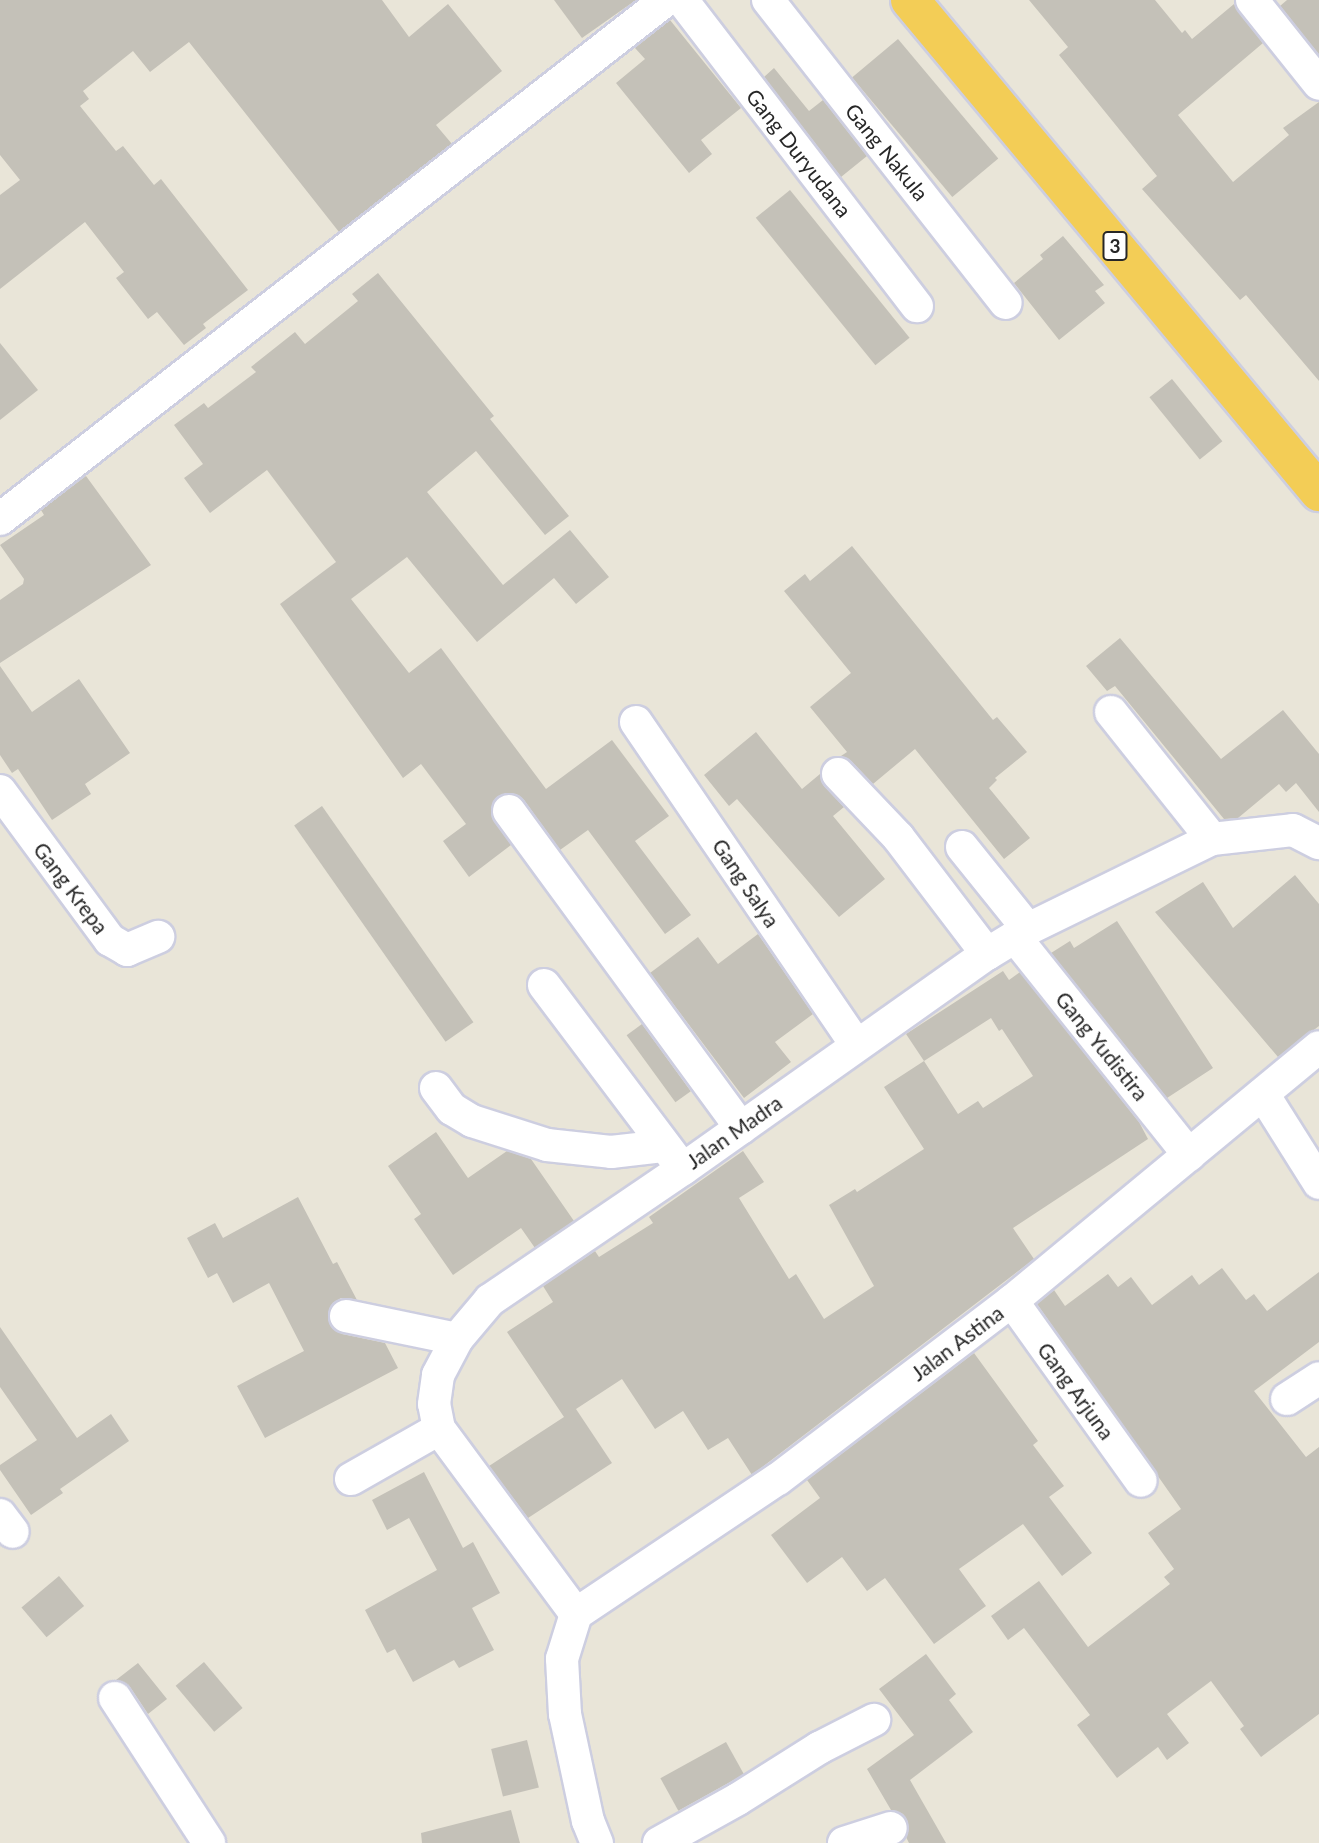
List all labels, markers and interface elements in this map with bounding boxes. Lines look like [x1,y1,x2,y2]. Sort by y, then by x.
street label: Gang Duryudana [741,84,857,222]
street label: Gang Nakula [840,98,934,206]
road number: 3 [1101,230,1129,262]
street label: Gang Salya [707,834,785,932]
street label: Gang Krepa [28,837,114,939]
street label: Gang Yudistira [1050,986,1154,1106]
street label: Jalan Madra [681,1090,787,1174]
street label: Jalan Astina [906,1300,1008,1386]
street label: Gang Arjuna [1032,1337,1120,1445]

